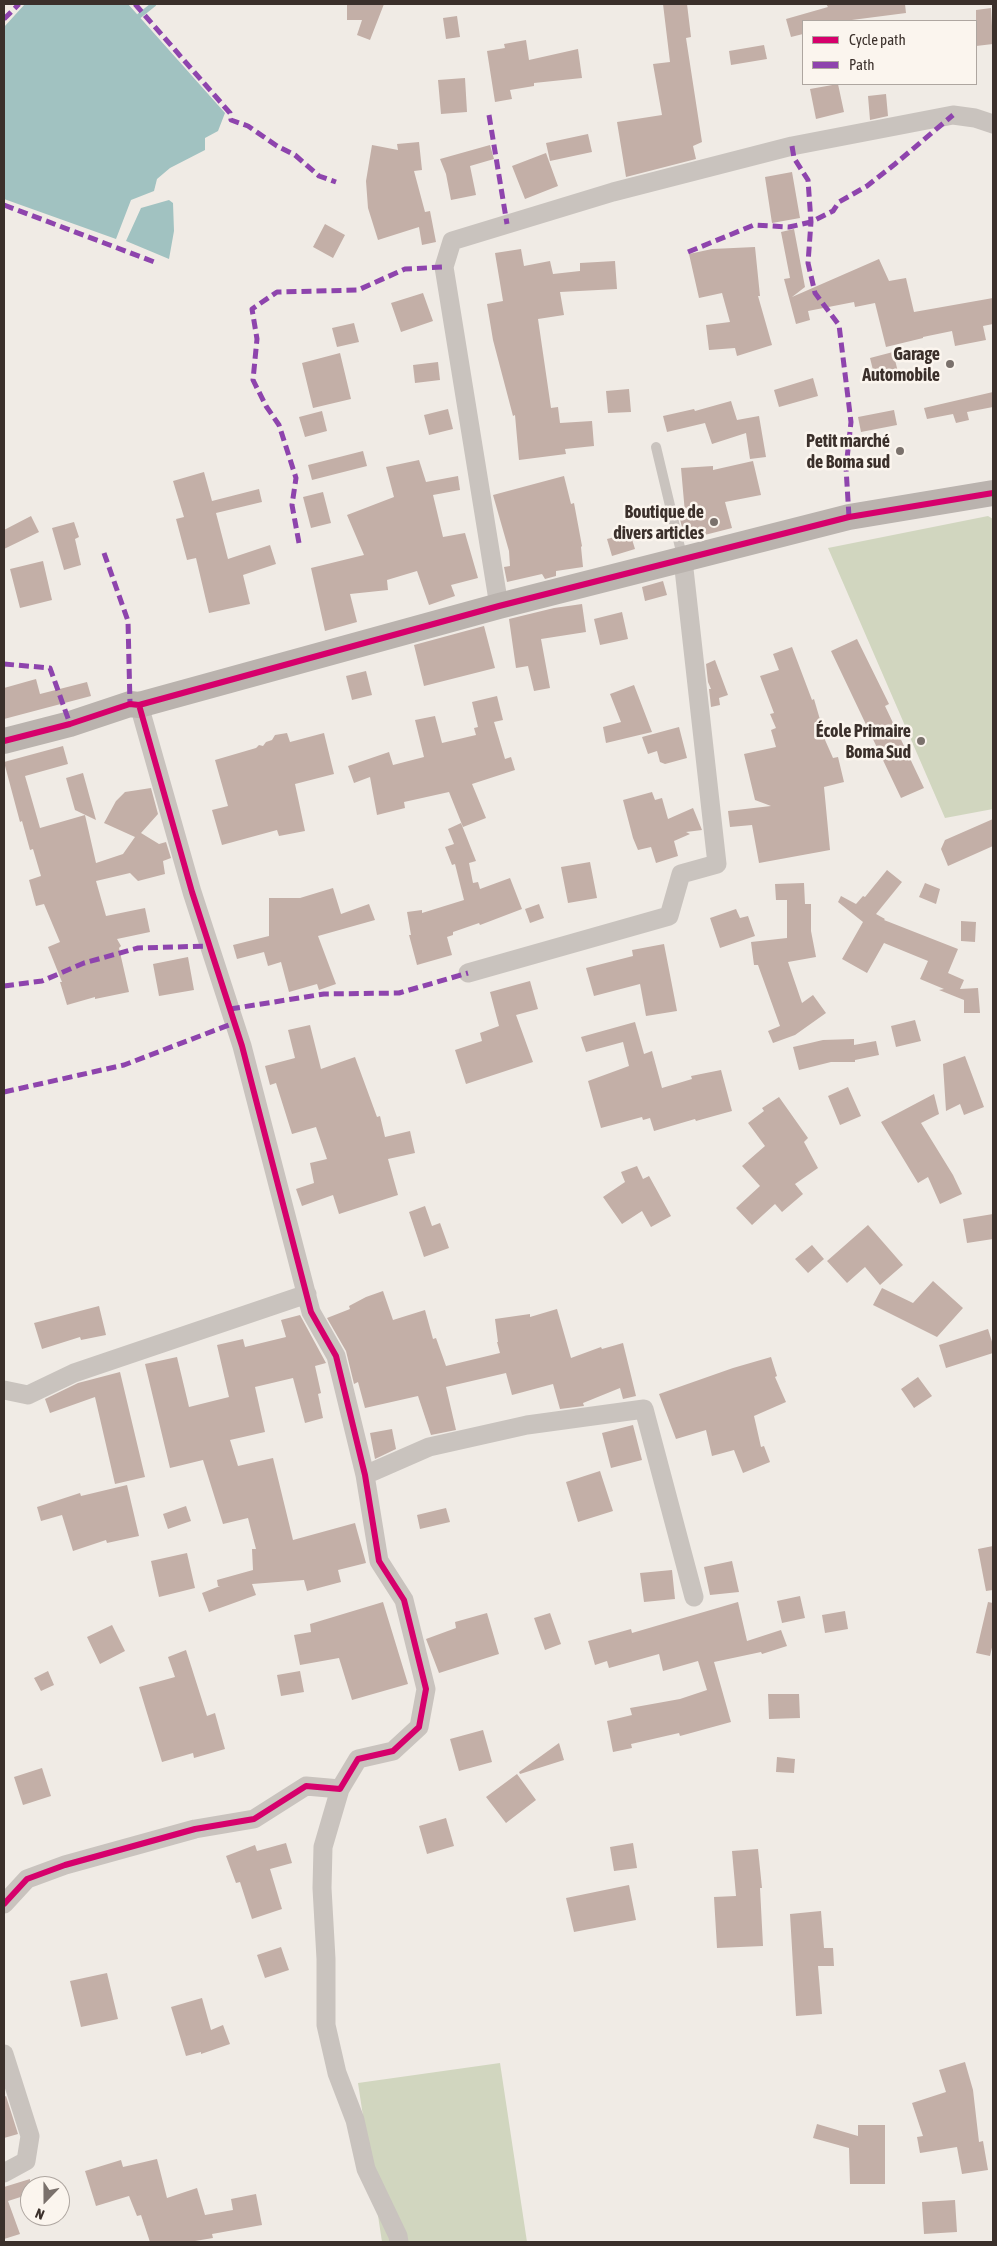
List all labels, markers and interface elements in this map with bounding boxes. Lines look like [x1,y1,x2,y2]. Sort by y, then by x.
legend [802,20,977,85]
text: Cycle path [849,31,906,48]
text: Path [849,56,875,73]
place label: Garage Automobile [862,343,940,386]
marker: Garage Automobile [944,358,956,370]
place label: Petit marché de Boma sud [806,430,890,472]
marker: Petit marché de Boma sud [894,445,906,457]
place label: Boutique de divers articles [613,501,704,544]
marker: Boutique de divers articles [708,516,720,528]
place label: École Primaire Boma Sud [816,720,911,762]
marker: École Primaire Boma Sud [915,735,927,747]
north arrow [20,2176,70,2226]
text: N [33,2205,47,2223]

